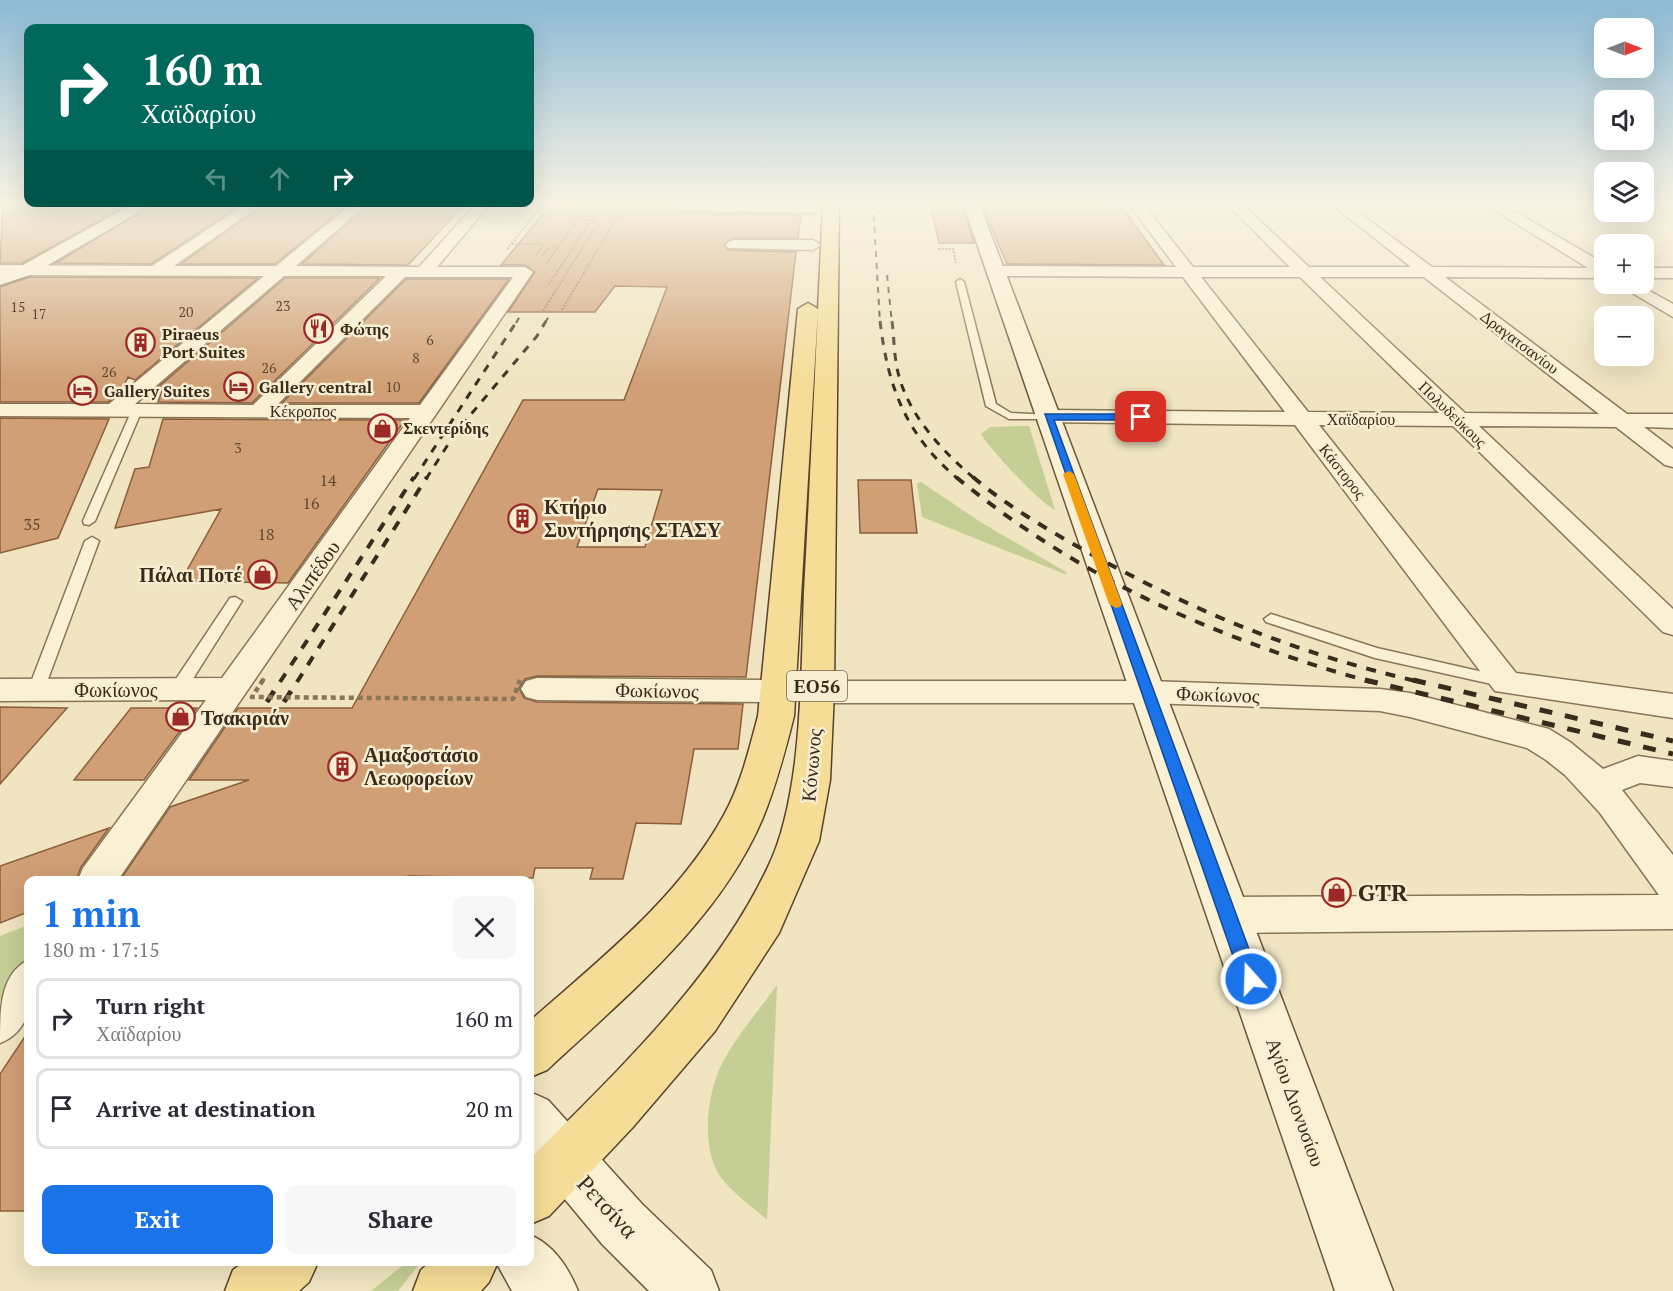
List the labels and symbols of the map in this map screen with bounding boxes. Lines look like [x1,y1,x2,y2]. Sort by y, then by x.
north arrow [1594,18,1654,78]
house number: 23 [276,296,290,315]
house number: 15 [11,297,25,316]
house number: 20 [179,302,193,321]
house number: 17 [32,304,46,323]
street label: Δραγατσανίου [1476,305,1564,379]
restaurant icon: Φώτης [303,313,335,345]
place label: Φώτης [340,318,388,340]
place label: Piraeus Port Suites [162,323,245,363]
building icon: Piraeus Port Suites [125,327,157,359]
house number: 6 [426,330,434,349]
house number: 8 [412,348,420,367]
house number: 26 [262,358,277,377]
house number: 26 [102,362,117,381]
hotel icon: Gallery central [222,371,254,403]
hotel icon: Gallery Suites [67,375,99,407]
place label: Gallery central [259,376,372,398]
street label: Πολυδεύκους [1414,376,1492,453]
house number: 10 [386,377,400,396]
place label: Gallery Suites [104,380,210,402]
pin [1115,391,1166,442]
street label: Κέκροπος [270,400,337,422]
street label: Χαϊδαρίου [1327,408,1395,430]
shop icon: Σκεντερίδης [366,412,398,444]
place label: Σκεντερίδης [403,417,488,439]
house number: 3 [234,438,242,457]
street label: Κάστορος [1314,439,1372,504]
house number: 14 [319,469,337,491]
house number: 16 [302,492,320,514]
place label: Κτήριο Συντήρησης ΣΤΑΣΥ [544,493,722,543]
building icon: Κτήριο Συντήρησης ΣΤΑΣΥ [507,502,539,534]
house number: 35 [23,513,41,535]
house number: 18 [257,523,275,545]
street label: Αλιπέδου [278,535,346,615]
shop icon: Πάλαι Ποτέ [247,558,279,590]
place label: Πάλαι Ποτέ [139,561,242,588]
road number: ΕΟ56 [787,671,847,701]
street label: Φωκίωνος [74,676,158,703]
street label: Φωκίωνος [615,676,699,704]
street label: Φωκίωνος [1176,679,1260,709]
shop icon: Τσακιριάν [164,701,196,733]
place label: Τσακιριάν [201,704,289,731]
street label: Κόνωνος [794,727,828,803]
place label: Αμαξοστάσιο Λεωφορείων [364,741,478,791]
building icon: Αμαξοστάσιο Λεωφορείων [327,750,359,782]
shop icon: GTR [1321,876,1353,908]
place label: GTR [1358,876,1408,908]
position arrow [1219,947,1283,1011]
street label: Αγίου Διονυσίου [1260,1034,1332,1170]
street label: Ρετσίνα [570,1167,646,1245]

